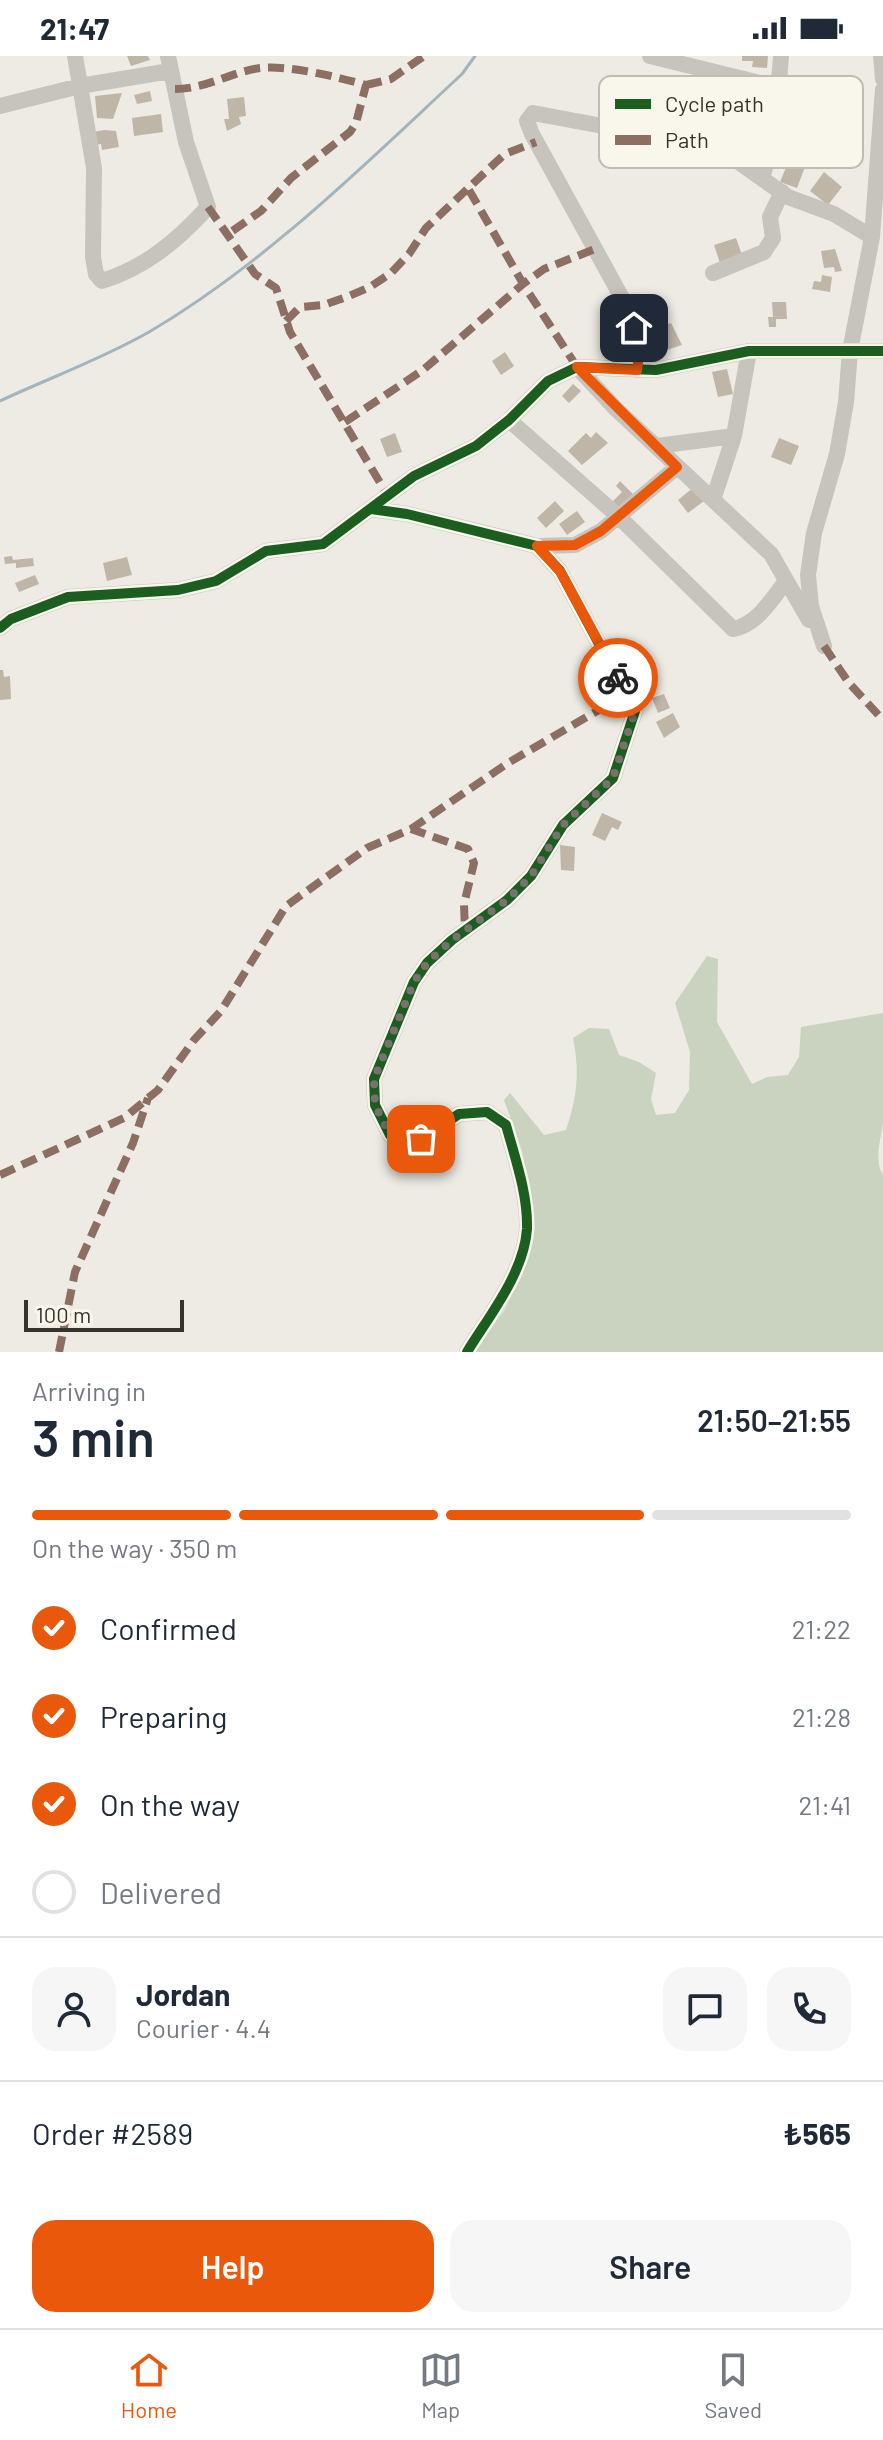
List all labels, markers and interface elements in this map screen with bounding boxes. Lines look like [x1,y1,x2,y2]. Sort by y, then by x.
text: 21:47 [40,10,109,46]
legend [599,76,863,168]
text: Cycle path [665,90,764,116]
text: Path [665,126,709,152]
pin [600,294,668,362]
icon: home [612,306,656,350]
courier [578,638,658,718]
icon: bike [596,656,640,700]
pin [387,1105,455,1173]
icon: bag [399,1117,443,1161]
scale bar [24,1296,184,1332]
text: 100 m [36,1301,91,1327]
text: Arriving in [32,1375,146,1406]
text: 21:50–21:55 [697,1402,851,1438]
text: 3 min [32,1405,155,1467]
text: On the way · 350 m [32,1532,237,1563]
icon: check [32,1606,76,1650]
text: Confirmed [100,1610,237,1646]
text: 21:22 [792,1613,851,1644]
icon: check [32,1694,76,1738]
text: Preparing [100,1698,227,1734]
text: 21:28 [792,1701,851,1732]
icon: check [32,1782,76,1826]
text: On the way [100,1786,240,1822]
text: 21:41 [798,1789,851,1820]
text: Delivered [100,1874,222,1910]
button: person [32,1967,116,2051]
button: chat [663,1967,747,2051]
button: phone [767,1967,851,2051]
text: Jordan [136,1976,231,2012]
text: Courier · 4.4 [136,2012,271,2043]
text: Order #2589 [32,2115,193,2151]
text: ₺565 [783,2115,851,2151]
button: Help [32,2220,434,2312]
button: Share [450,2220,851,2312]
tab: Home [121,2348,177,2422]
tab: Map [419,2348,463,2422]
tab: Saved [704,2348,762,2422]

